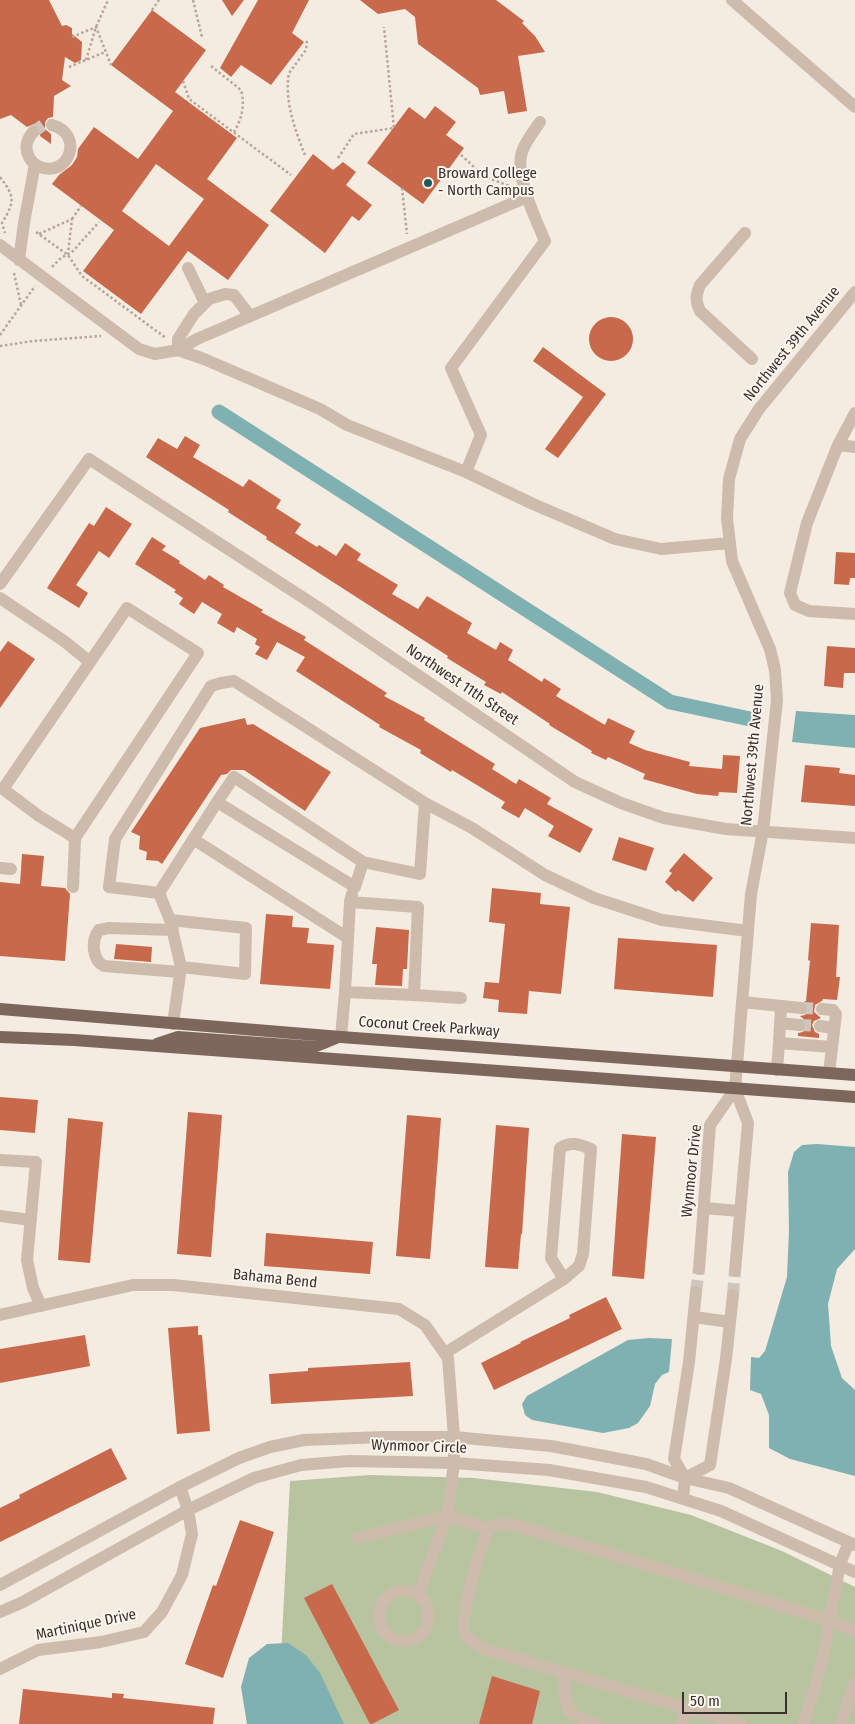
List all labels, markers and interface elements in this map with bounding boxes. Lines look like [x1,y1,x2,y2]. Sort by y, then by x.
place label: Broward College - North Campus [438,165,537,200]
marker: Broward College - North Campus [422,177,434,189]
street label: Northwest 39th Avenue [740,283,844,405]
street label: Northwest 11th Street [402,641,522,729]
street label: Northwest 39th Avenue [738,683,768,827]
street label: Coconut Creek Parkway [358,1013,500,1041]
street label: Wynmoor Drive [678,1123,706,1219]
street label: Bahama Bend [232,1266,318,1292]
street label: Wynmoor Circle [371,1436,467,1458]
street label: Martinique Drive [34,1606,138,1644]
scale bar [685,1682,790,1714]
text: 50 m [690,1692,720,1710]

